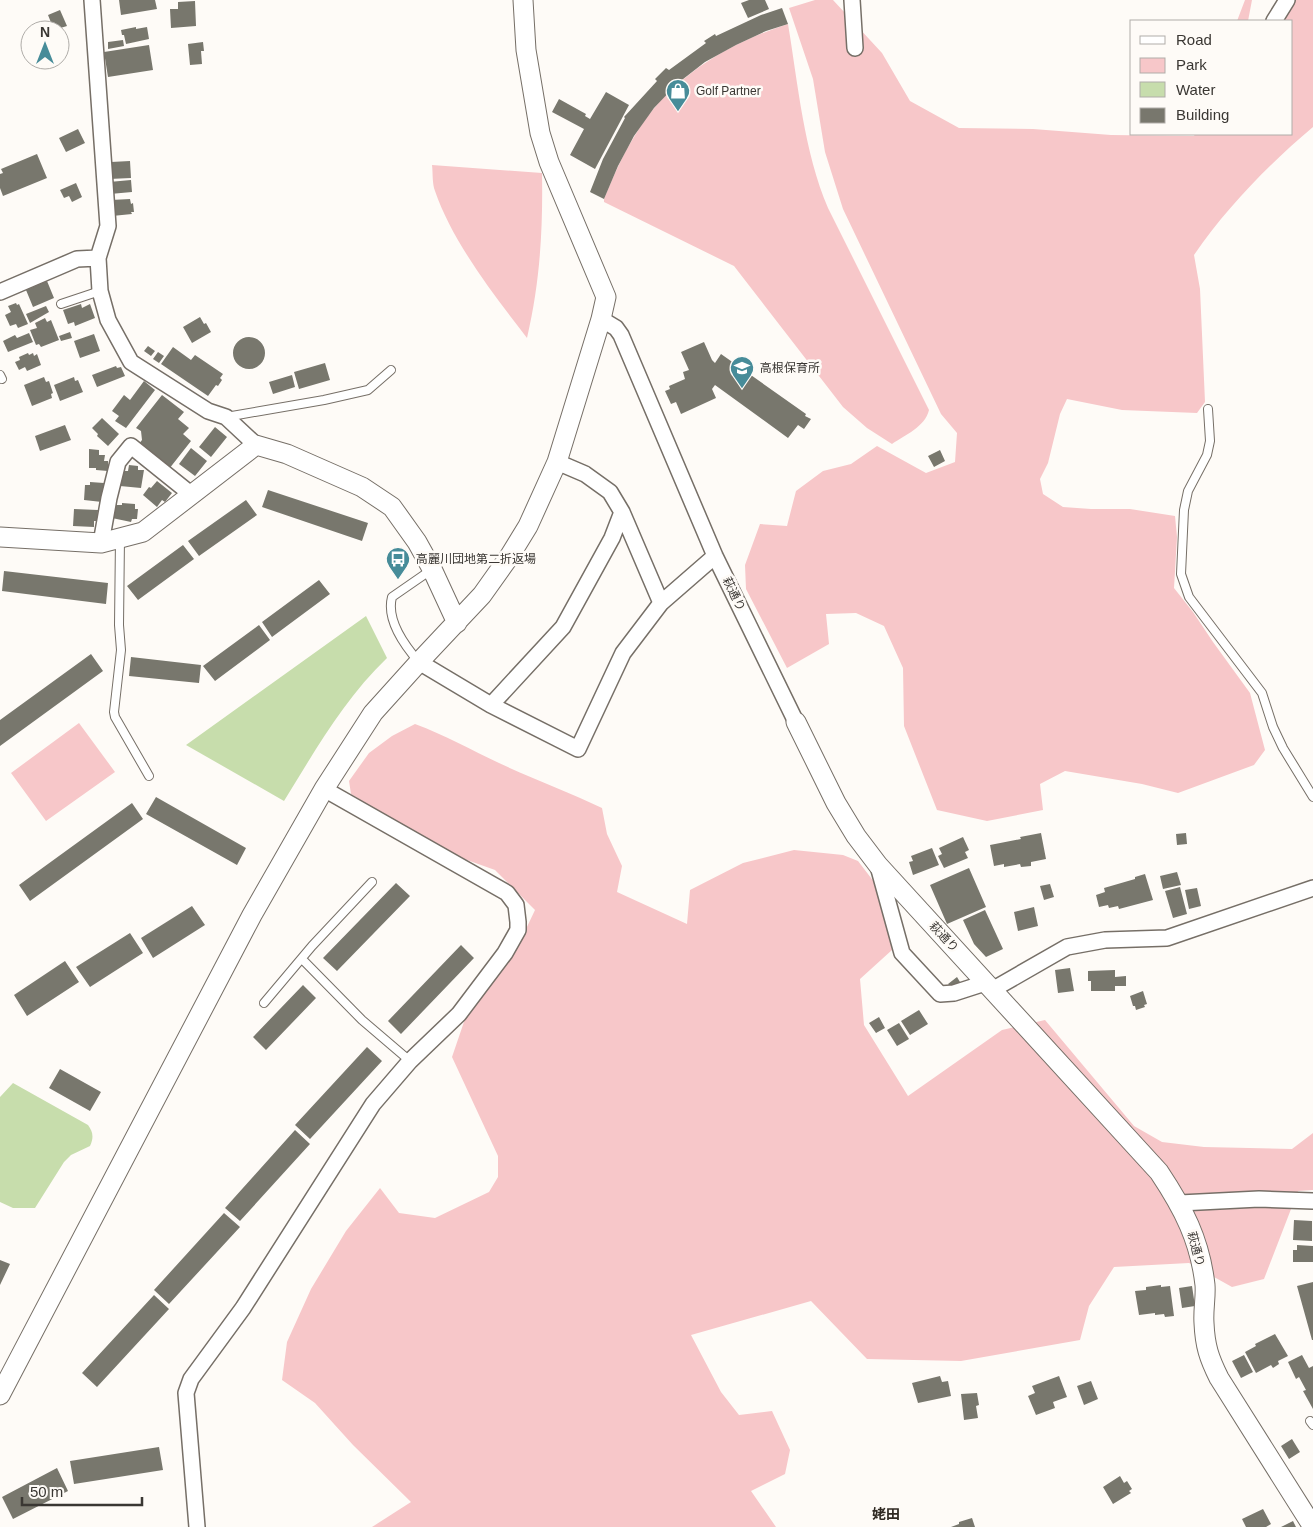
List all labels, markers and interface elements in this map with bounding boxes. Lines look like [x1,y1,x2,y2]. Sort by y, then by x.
north arrow [20,20,70,70]
legend [1130,20,1293,135]
text: N [40,24,50,40]
text: Road [1176,31,1212,48]
text: Park [1176,56,1207,73]
shop icon: Golf Partner [665,78,691,112]
text: Water [1176,81,1215,98]
place label: Golf Partner [696,84,761,98]
text: Building [1176,106,1229,123]
school or university icon: 高根保育所 [729,355,755,389]
place label: 高根保育所 [760,361,820,375]
bus stop icon: 高麗川団地第二折返場 [385,546,411,580]
place label: 高麗川団地第二折返場 [416,552,536,566]
street label: 萩通り [720,575,748,613]
street label: 萩通り [927,919,961,955]
street label: 萩通り [1185,1230,1207,1268]
scale bar [22,1474,142,1506]
text: 50 m [30,1483,63,1500]
district label: 姥田 [872,1506,900,1522]

